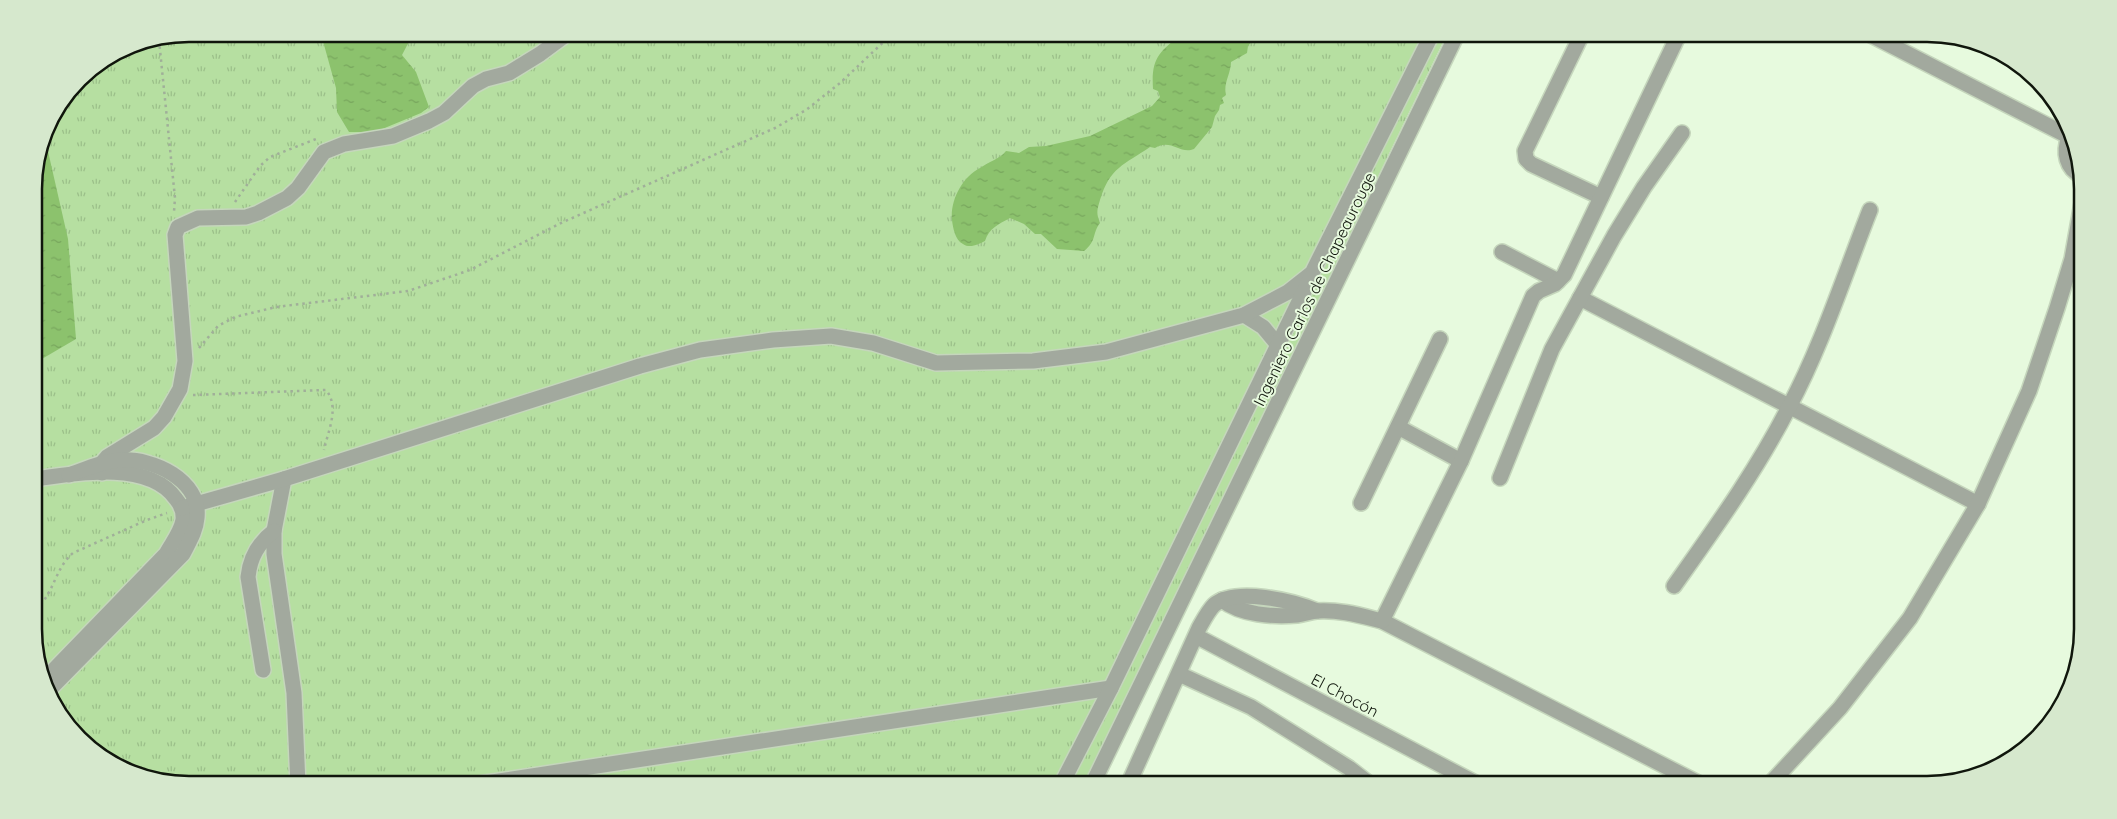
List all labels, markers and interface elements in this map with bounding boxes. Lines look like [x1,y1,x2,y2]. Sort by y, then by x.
street label: Ingeniero Carlos de Chapeaurouge [1249,169,1379,409]
street label: El Chocón [1308,669,1382,721]

